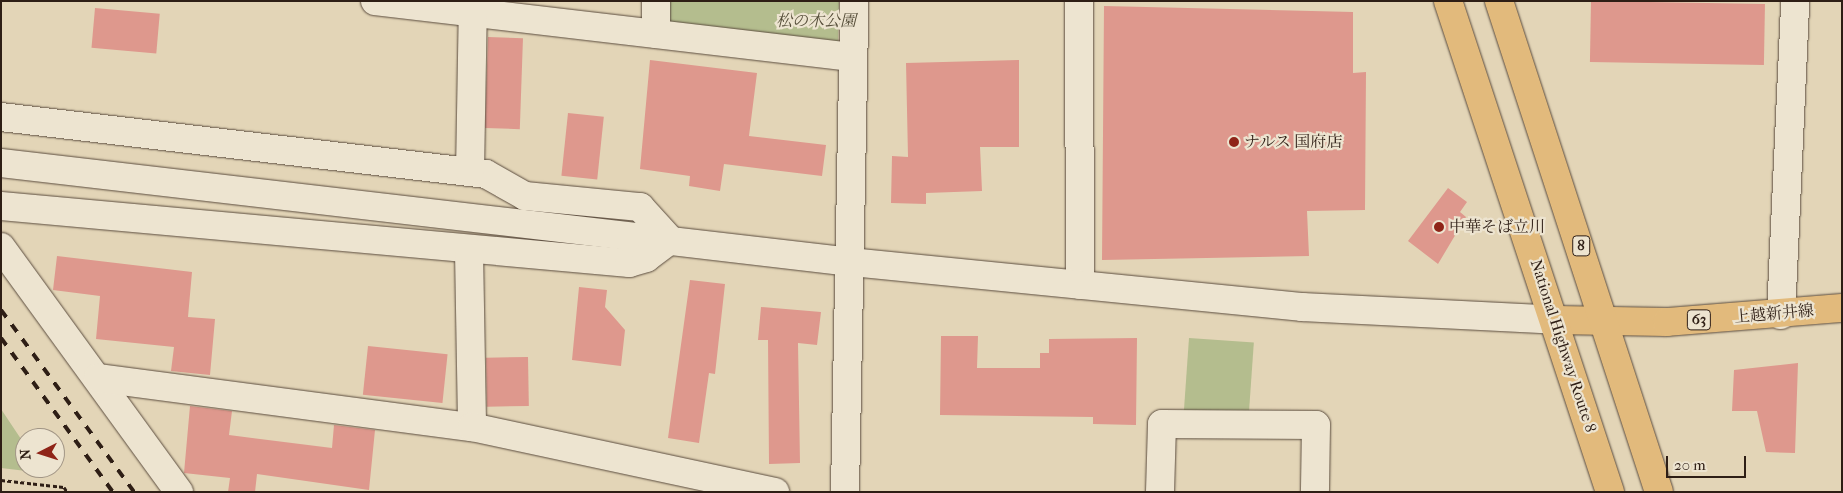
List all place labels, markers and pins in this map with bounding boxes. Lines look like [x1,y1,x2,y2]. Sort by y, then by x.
place label: ナルス 国府店 [1244,132,1343,152]
marker: ナルス 国府店 [1228,136,1240,148]
place label: 中華そば立川 [1449,217,1545,237]
marker: 中華そば立川 [1433,221,1445,233]

